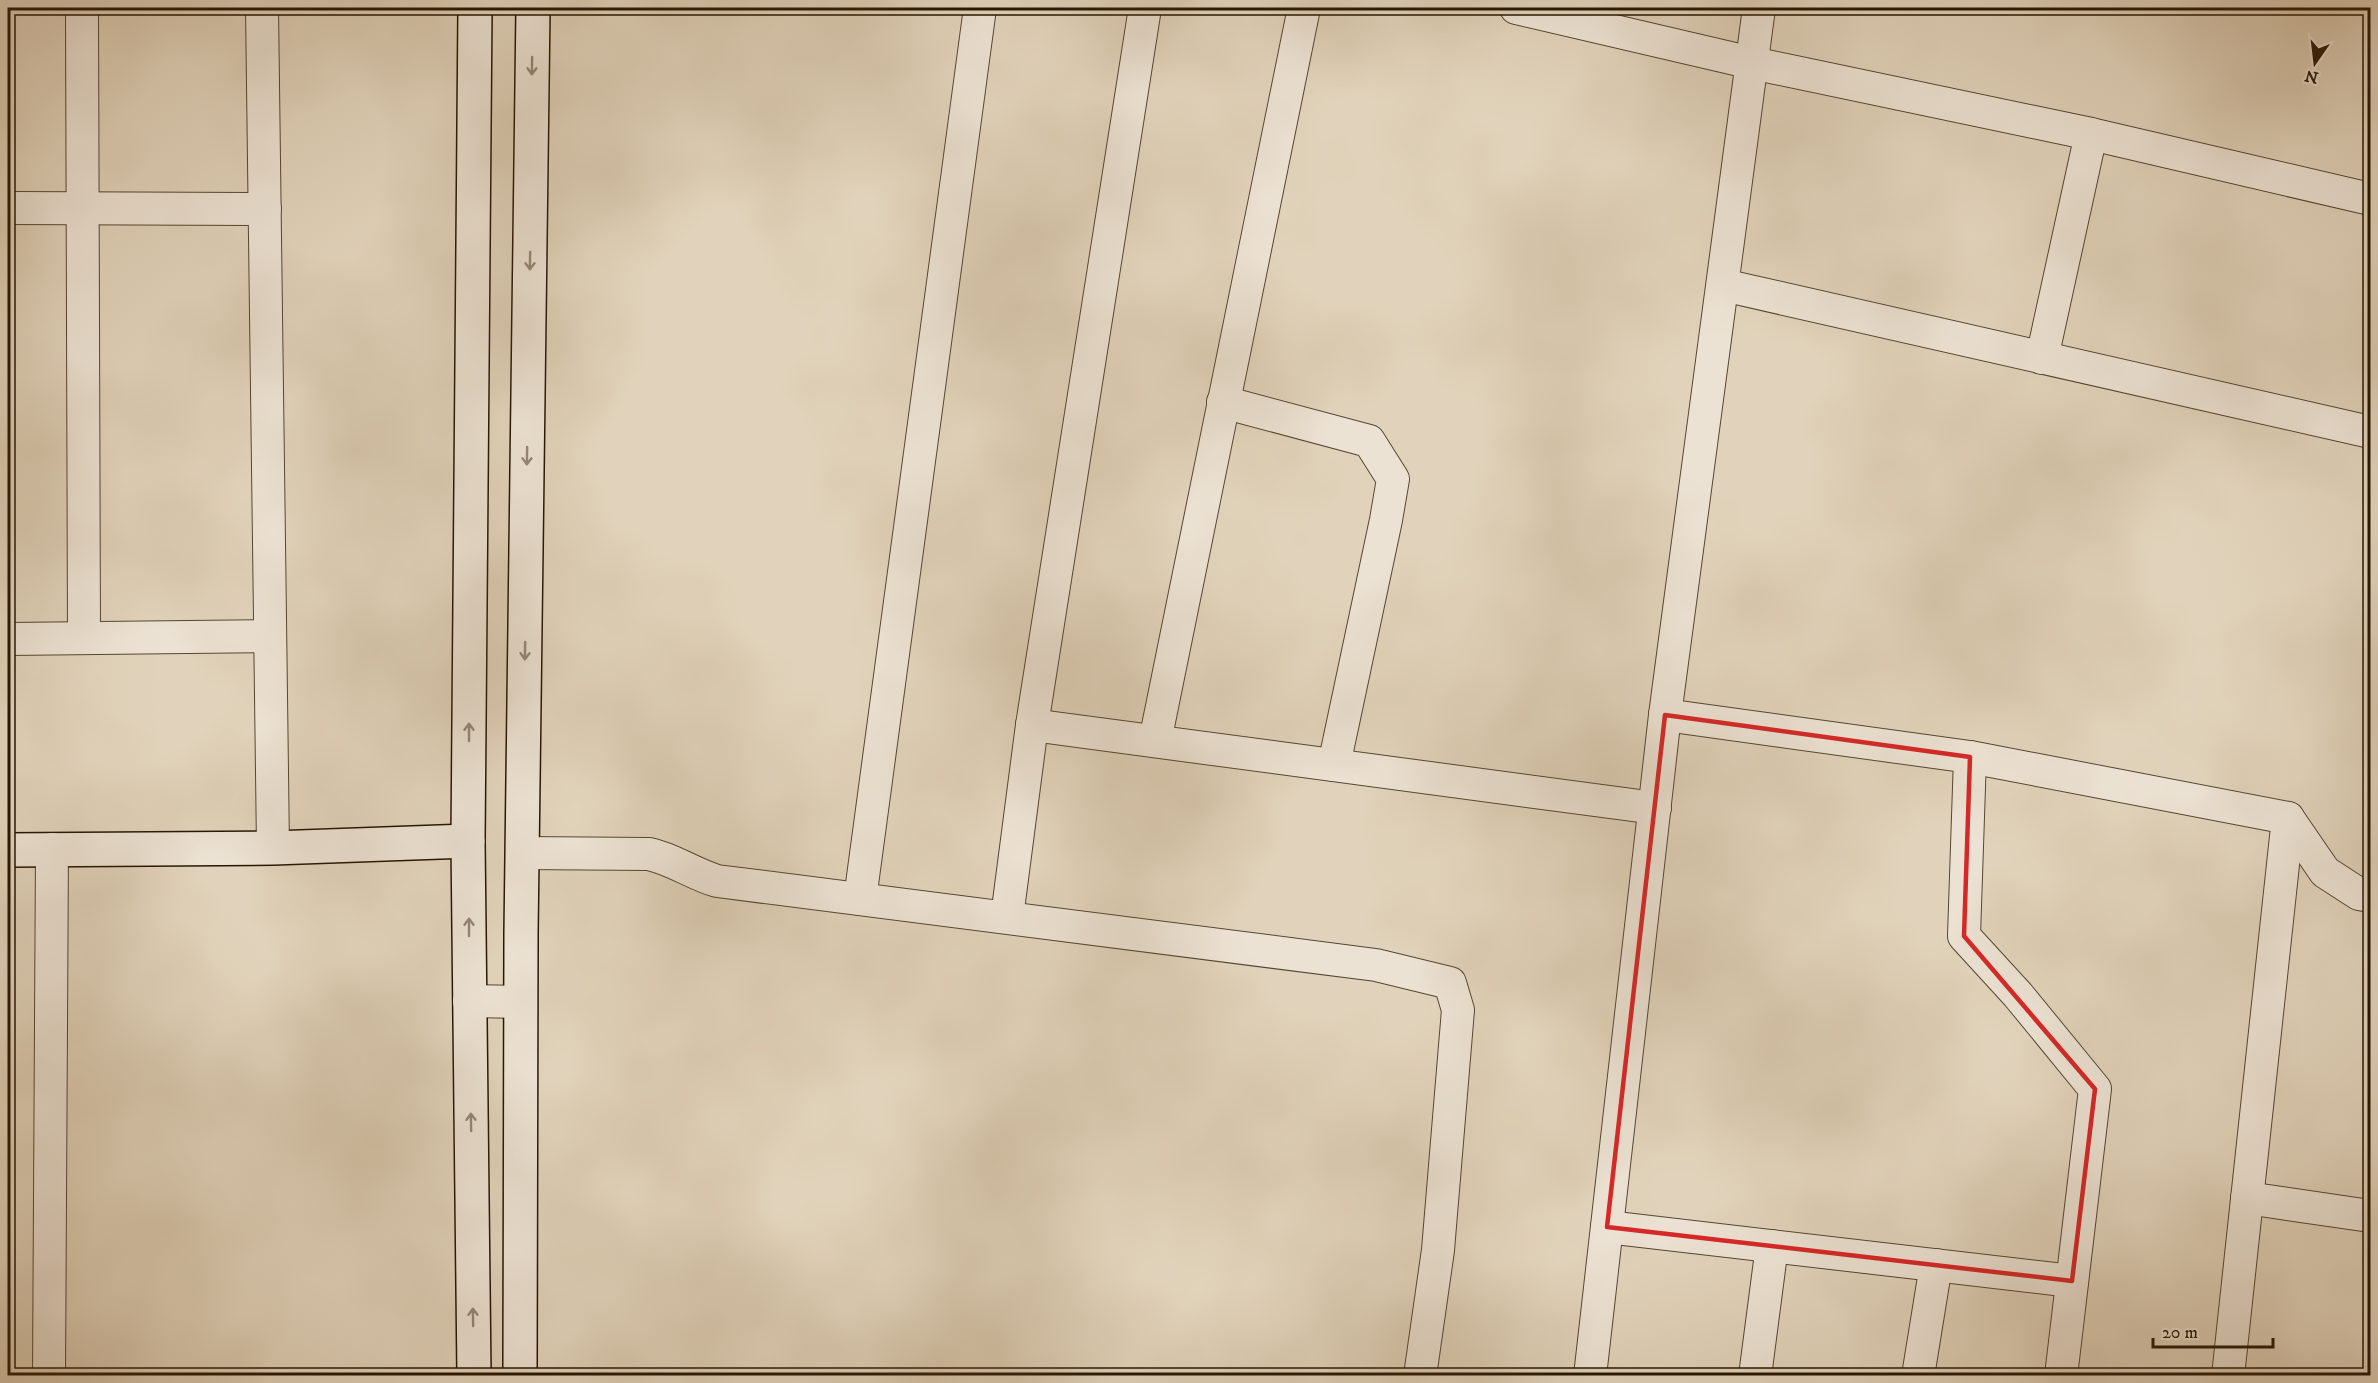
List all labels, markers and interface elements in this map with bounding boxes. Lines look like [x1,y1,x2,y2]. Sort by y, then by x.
north arrow [2285,33,2345,93]
one-way arrow [526,55,538,75]
text: N [2303,65,2320,88]
one-way arrow [524,250,535,270]
one-way arrow [521,445,533,465]
one-way arrow [519,640,531,660]
one-way arrow [463,723,475,743]
one-way arrow [463,918,474,938]
one-way arrow [465,1113,477,1133]
one-way arrow [467,1308,479,1328]
scale bar [2153,1311,2273,1349]
text: 20 m [2162,1322,2198,1344]

